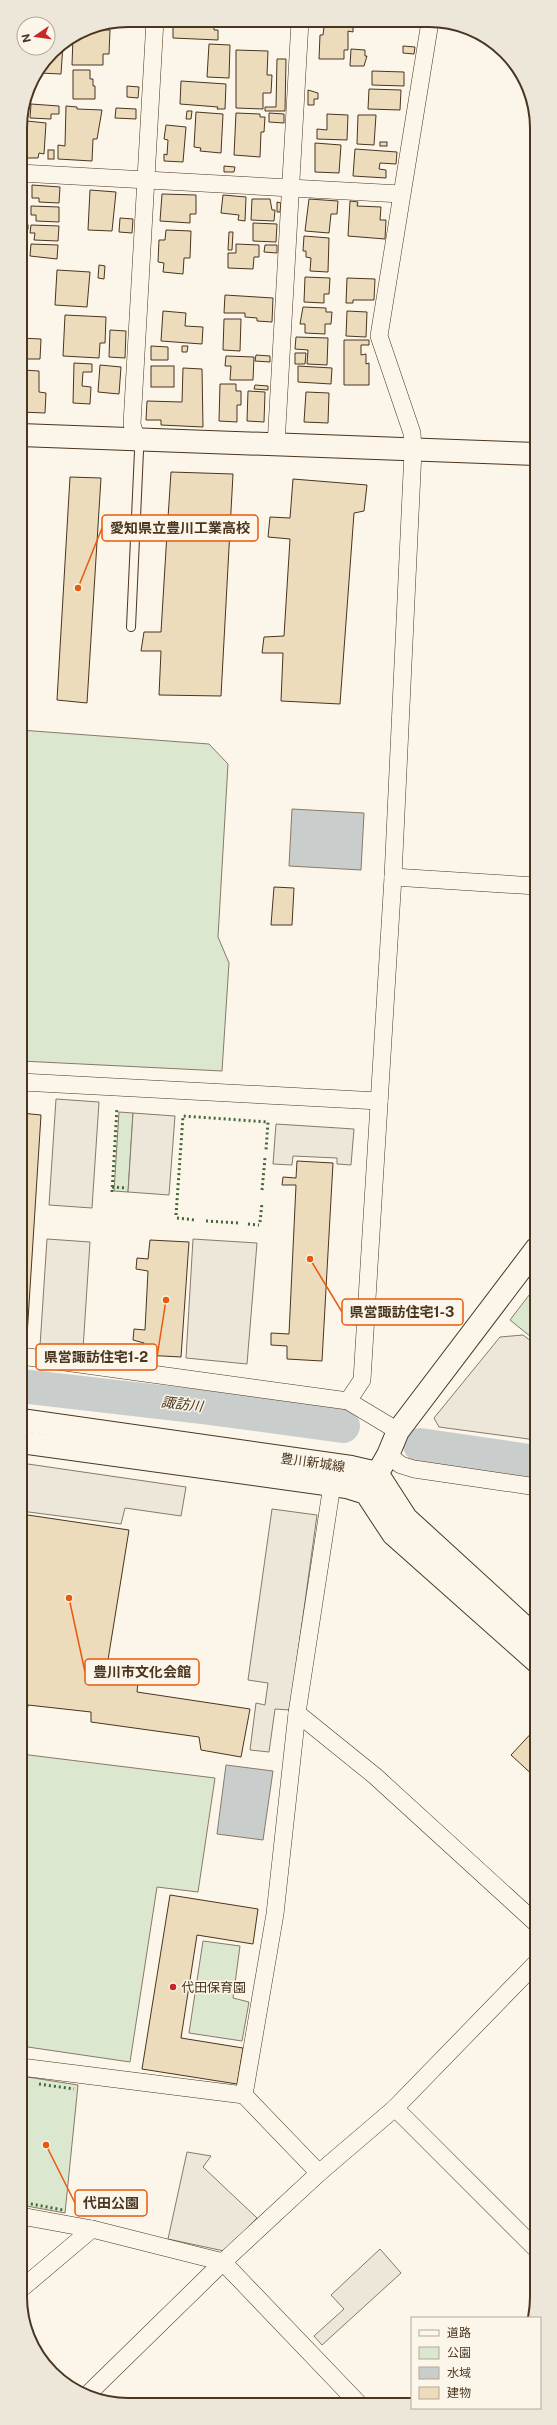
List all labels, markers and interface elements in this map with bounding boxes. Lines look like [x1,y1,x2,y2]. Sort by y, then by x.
north arrow [16,16,56,56]
text: N [19,33,33,44]
callout: 愛知県立豊川工業高校 [102,515,258,541]
text: 愛知県立豊川工業高校 [110,520,250,536]
callout: 県営諏訪住宅1-3 [342,1299,463,1325]
text: 県営諏訪住宅1-3 [350,1304,454,1320]
callout: 県営諏訪住宅1-2 [36,1344,157,1370]
text: 県営諏訪住宅1-2 [44,1349,148,1365]
water label: 諏訪川 [160,1394,206,1415]
street label: 豊川新城線 [280,1451,346,1474]
callout: 豊川市文化会館 [85,1659,199,1685]
text: 豊川市文化会館 [93,1664,191,1680]
place label: 代田保育園 [181,1980,246,1995]
marker: 代田保育園 [168,1982,178,1992]
callout: 代田公園 [75,2190,147,2216]
text: 代田公園 [82,2195,139,2211]
legend [411,2317,541,2409]
text: 道路 [447,2326,471,2340]
text: 公園 [447,2346,471,2360]
text: 水域 [447,2366,471,2380]
text: 建物 [447,2386,471,2400]

